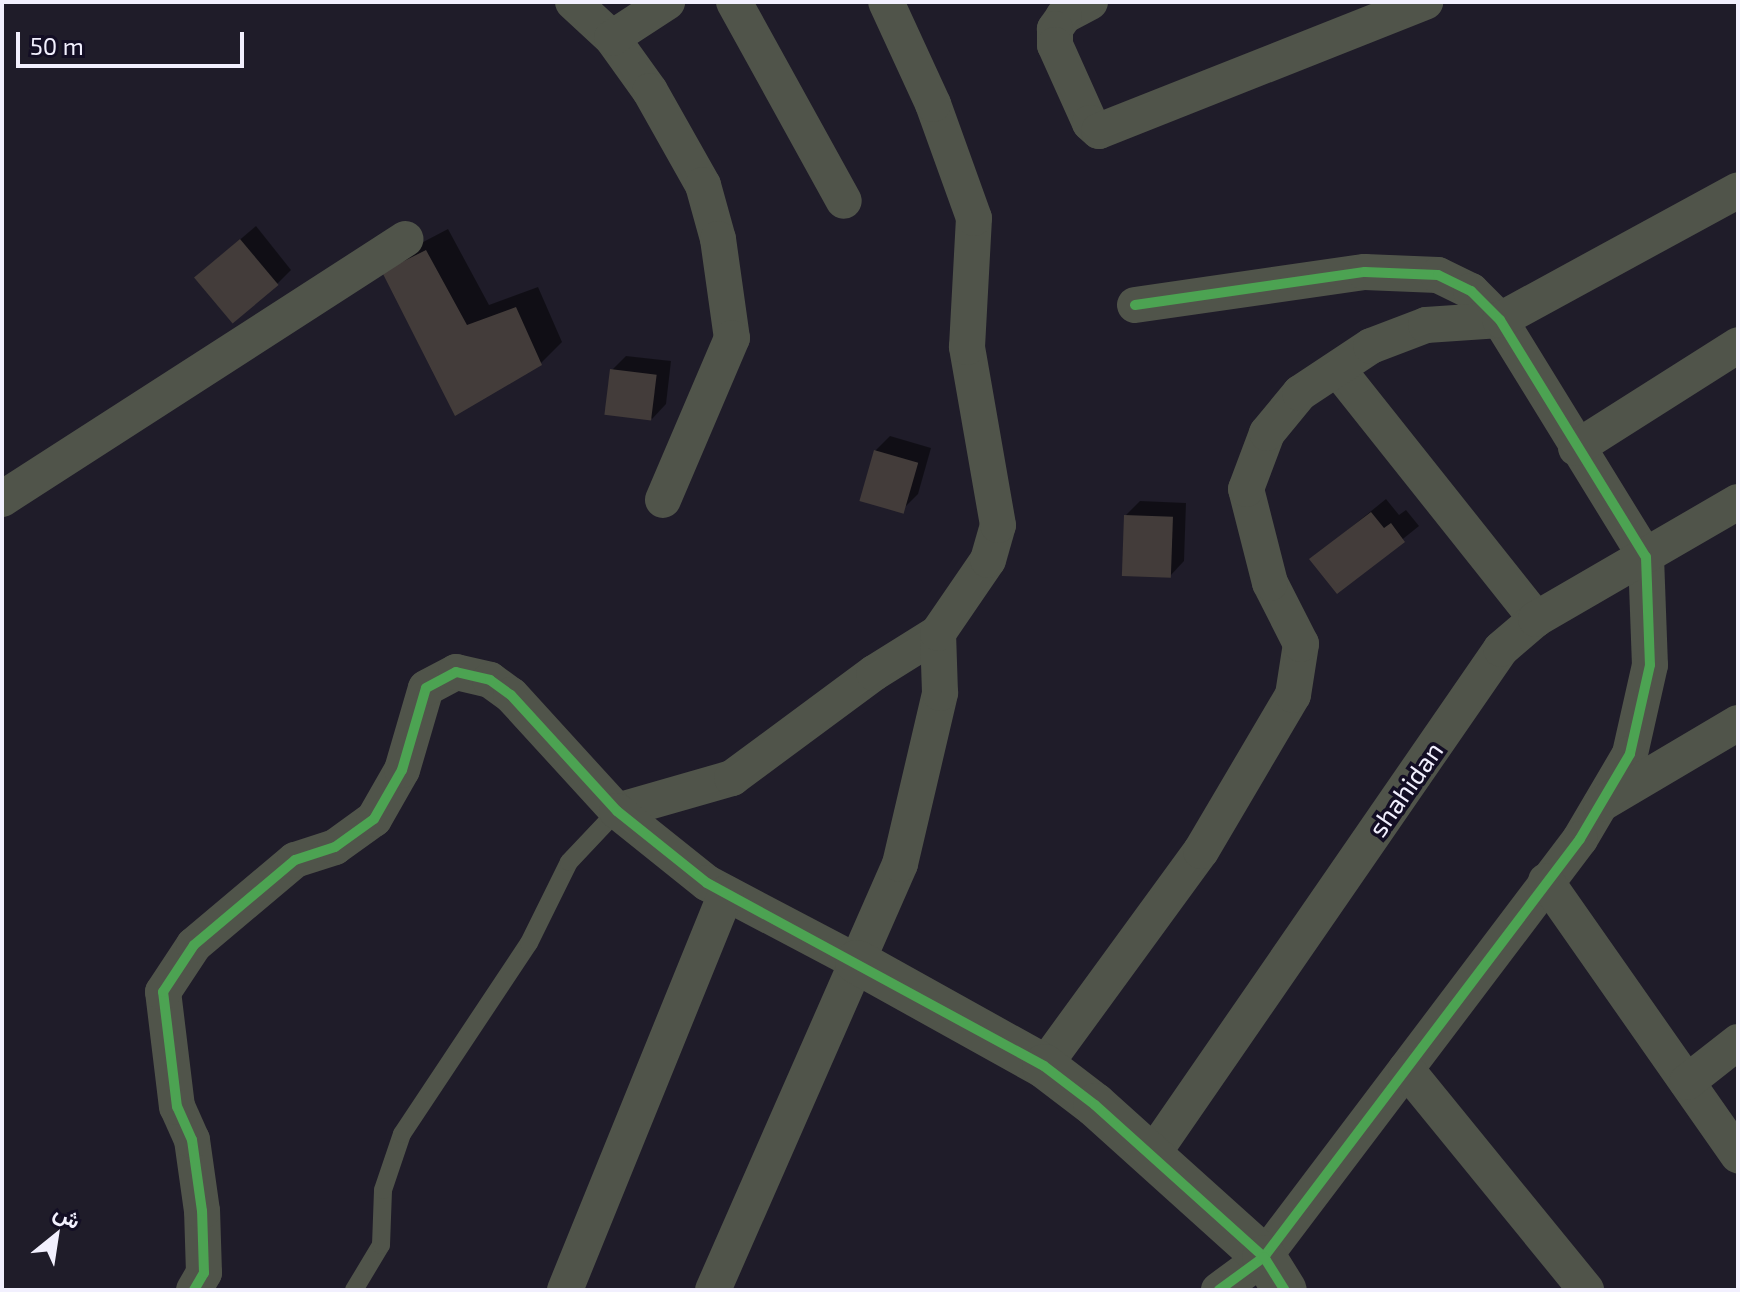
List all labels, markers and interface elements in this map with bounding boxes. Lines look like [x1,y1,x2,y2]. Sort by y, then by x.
scale bar [20,16,248,66]
text: 50 m [30,31,84,60]
street label: shahidan [1361,736,1449,842]
north arrow [16,1196,96,1276]
text: ش [50,1197,86,1233]

